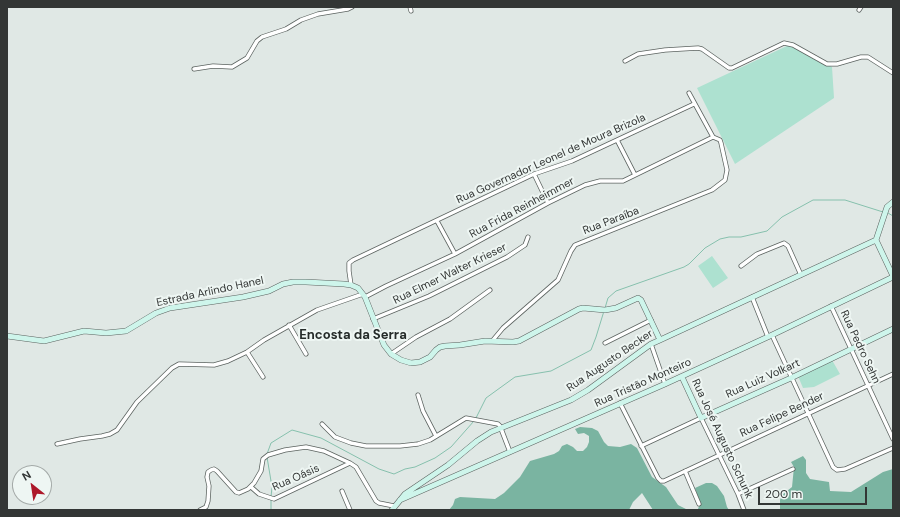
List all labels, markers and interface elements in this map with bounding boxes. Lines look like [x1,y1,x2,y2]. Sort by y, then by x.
street label: Rua Governador Leonel de Moura Brizola [454,111,648,207]
street label: Rua Frida Reinheimmer [467,175,577,241]
street label: Rua Paraíba [581,204,641,238]
street label: Rua Elmer Walter Krieser [391,241,509,307]
street label: Estrada Arlindo Hanel [155,274,265,310]
street label: Rua Pedro Sehn [837,308,883,386]
street label: Rua Augusto Becker [564,327,656,395]
district label: Encosta da Serra [299,328,407,344]
street label: Rua Tristão Monteiro [593,356,693,410]
street label: Rua Luiz Volkart [724,357,802,401]
street label: Rua José Augusto Schunk [688,377,756,501]
street label: Rua Felipe Bender [738,390,826,440]
street label: Rua Oásis [271,462,321,494]
north arrow [12,465,52,505]
text: N [20,467,33,484]
scale bar [760,479,869,505]
text: 200 m [765,486,802,502]

